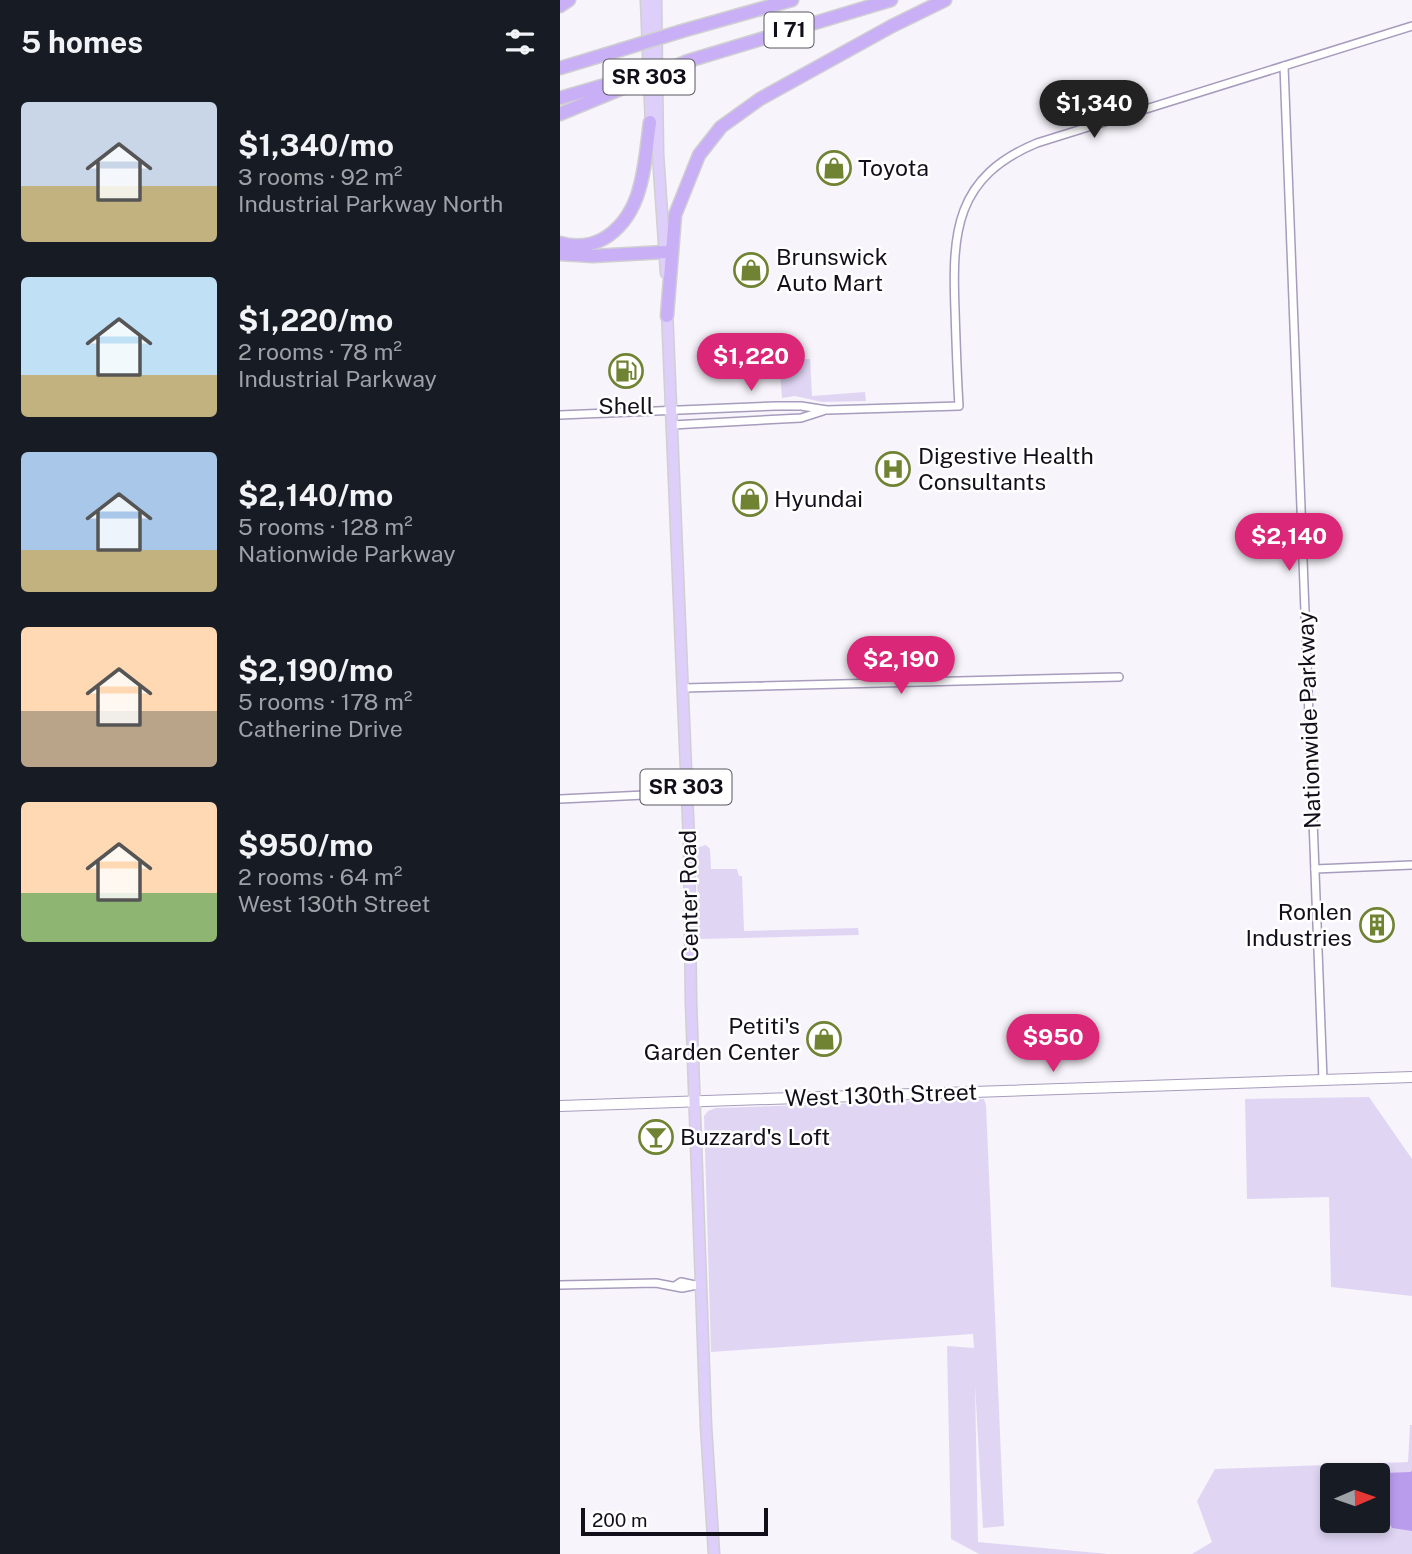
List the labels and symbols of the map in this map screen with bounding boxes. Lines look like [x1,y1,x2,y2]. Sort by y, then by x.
road number: I 71 [764,12,814,48]
road number: SR 303 [603,60,694,94]
pin: $1,340 [1037,80,1151,140]
shop icon: Toyota [815,149,853,187]
place label: Toyota [858,154,929,181]
place label: Brunswick Auto Mart [776,243,888,296]
shop icon: Brunswick Auto Mart [732,251,770,289]
pin: $1,220 [694,334,808,393]
fuel station icon: Shell [607,352,645,390]
place label: Shell [598,392,654,419]
place label: Digestive Health Consultants [918,442,1094,495]
hospital icon: Digestive Health Consultants [874,450,912,488]
shop icon: Hyundai [731,480,769,518]
place label: Hyundai [774,485,863,512]
pin: $2,140 [1232,514,1346,573]
street label: Nationwide Parkway [1291,611,1326,829]
pin: $2,190 [844,636,958,696]
road number: SR 303 [640,770,732,804]
street label: Center Road [674,830,703,962]
place label: Ronlen Industries [1246,898,1352,951]
building icon: Ronlen Industries [1358,906,1396,944]
place label: Petiti's Garden Center [644,1012,800,1065]
pin: $950 [1012,1014,1094,1074]
shop icon: Petiti's Garden Center [805,1020,843,1058]
street label: West 130th Street [784,1078,978,1111]
bar icon: Buzzard's Loft [637,1118,675,1156]
place label: Buzzard's Loft [680,1123,830,1150]
north arrow [1320,1463,1390,1533]
scale bar [581,1505,768,1537]

